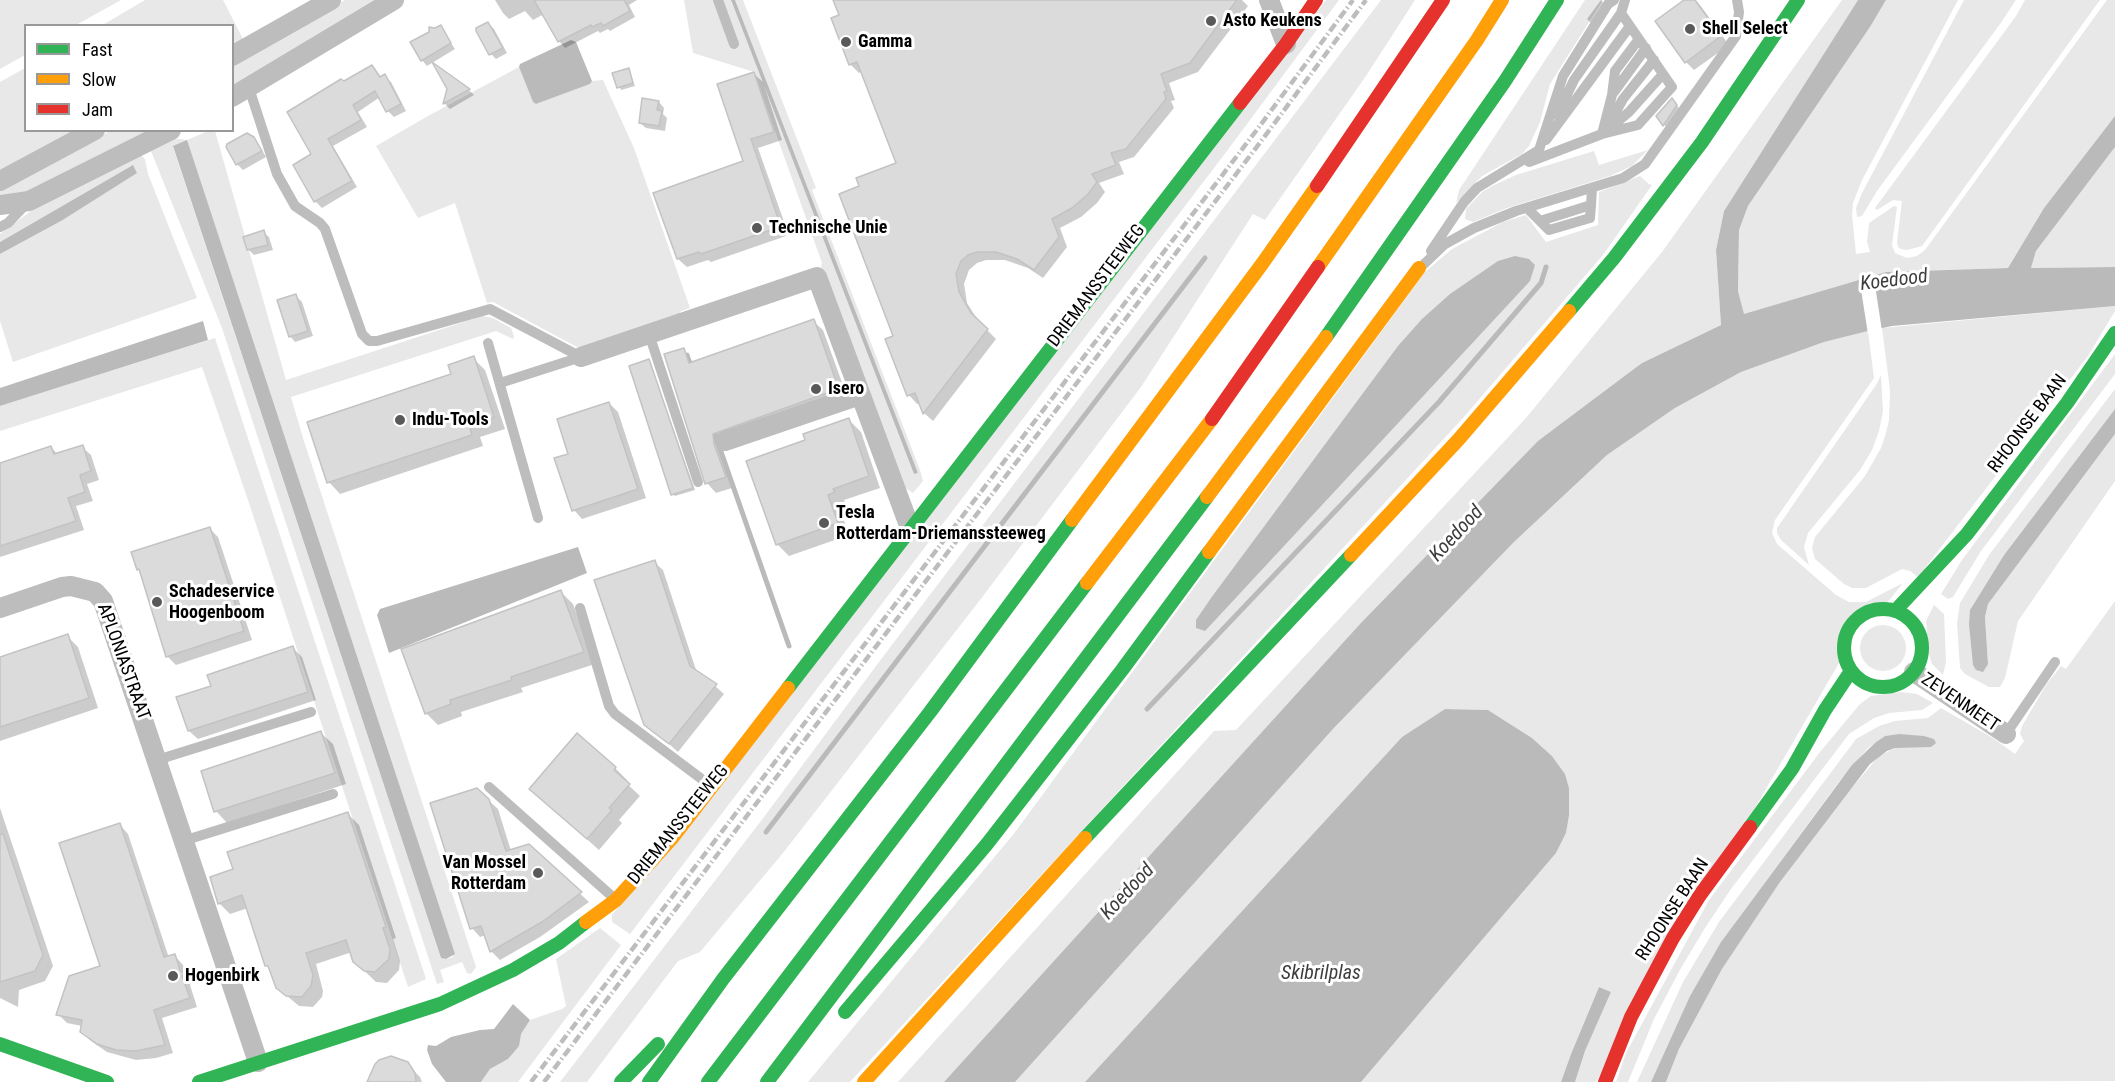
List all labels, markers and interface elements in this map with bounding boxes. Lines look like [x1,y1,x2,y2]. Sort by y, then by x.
place label: Asto Keukens [1223,10,1322,32]
marker: Asto Keukens [1204,14,1218,28]
place label: Shell Select [1702,18,1788,40]
marker: Shell Select [1683,22,1697,36]
legend [24,24,234,132]
place label: Gamma [858,31,912,53]
marker: Gamma [839,35,853,49]
text: Fast [82,39,113,60]
text: Slow [82,69,116,90]
text: Jam [82,99,113,120]
place label: Technische Unie [769,217,887,239]
street label: DRIEMANSSTEEWEG [1044,220,1150,352]
marker: Technische Unie [750,221,764,235]
water label: Koedood [1859,265,1929,297]
street label: RHOONSE BAAN [1984,371,2072,477]
place label: Isero [828,378,864,400]
marker: Isero [809,382,823,396]
place label: Indu-Tools [412,409,489,431]
marker: Indu-Tools [393,413,407,427]
water label: Koedood [1425,501,1489,567]
place label: Tesla Rotterdam-Driemanssteeweg [836,502,1046,544]
marker: Tesla Rotterdam-Driemanssteeweg [817,516,831,530]
place label: Schadeservice Hoogenboom [169,581,274,624]
marker: Schadeservice Hoogenboom [150,595,164,609]
street label: APLONIASTRAAT [92,601,154,723]
street label: ZEVENMEET [1917,669,2003,737]
street label: DRIEMANSSTEEWEG [624,761,734,889]
place label: Van Mossel Rotterdam [442,852,526,894]
street label: RHOONSE BAAN [1632,855,1714,965]
water label: Koedood [1096,859,1160,925]
marker: Van Mossel Rotterdam [531,866,545,880]
water label: Skibrilplas [1281,962,1361,986]
place label: Hogenbirk [185,965,260,987]
marker: Hogenbirk [166,969,180,983]

